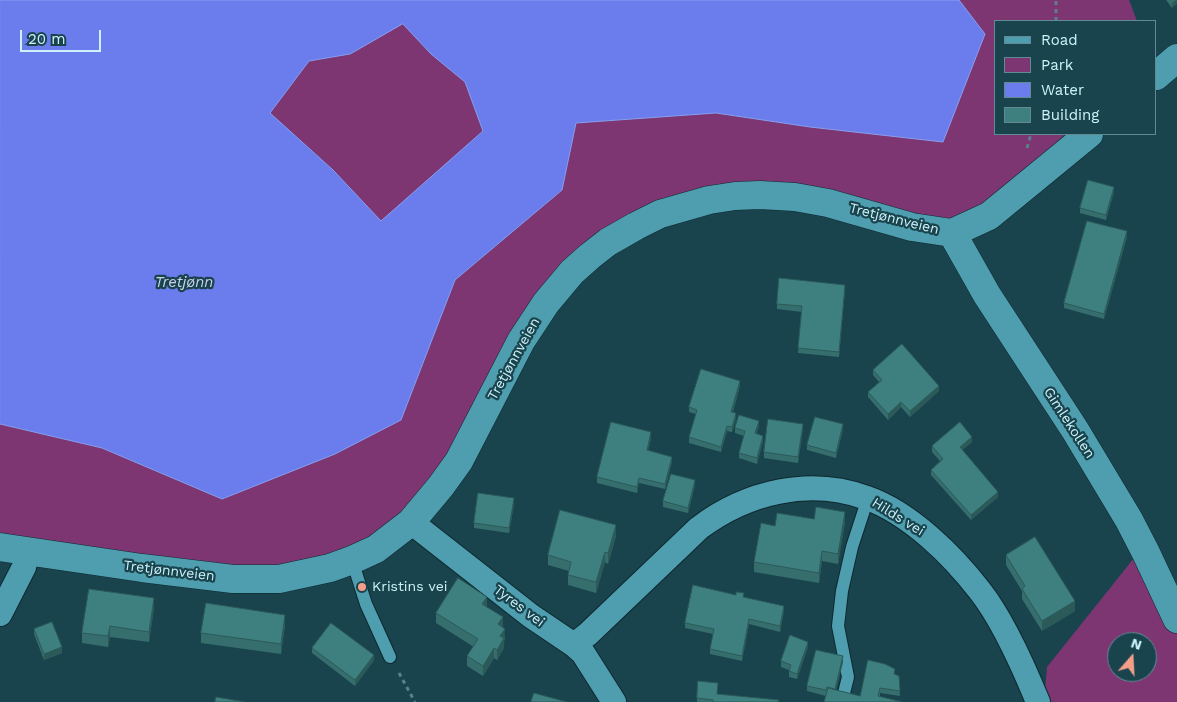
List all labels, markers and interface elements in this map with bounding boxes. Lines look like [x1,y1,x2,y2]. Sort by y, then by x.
scale bar [22,20,104,52]
legend [994,20,1157,135]
text: 20 m [28,30,66,48]
text: Road [1041,31,1078,49]
text: Park [1041,56,1073,74]
text: Water [1041,81,1084,99]
text: Building [1041,106,1099,124]
street label: Tretjønnveien [847,200,941,238]
water label: Tretjønn [155,274,213,292]
street label: Tretjønnveien [484,315,544,403]
street label: Gimlekollen [1040,384,1098,462]
street label: Hilds vei [869,494,927,540]
street label: Tretjønnveien [122,557,216,585]
place label: Kristins vei [372,579,447,595]
marker: Kristins vei [356,581,368,593]
street label: Tyres vei [490,581,548,631]
north arrow [1107,632,1157,682]
text: N [1129,635,1144,653]

